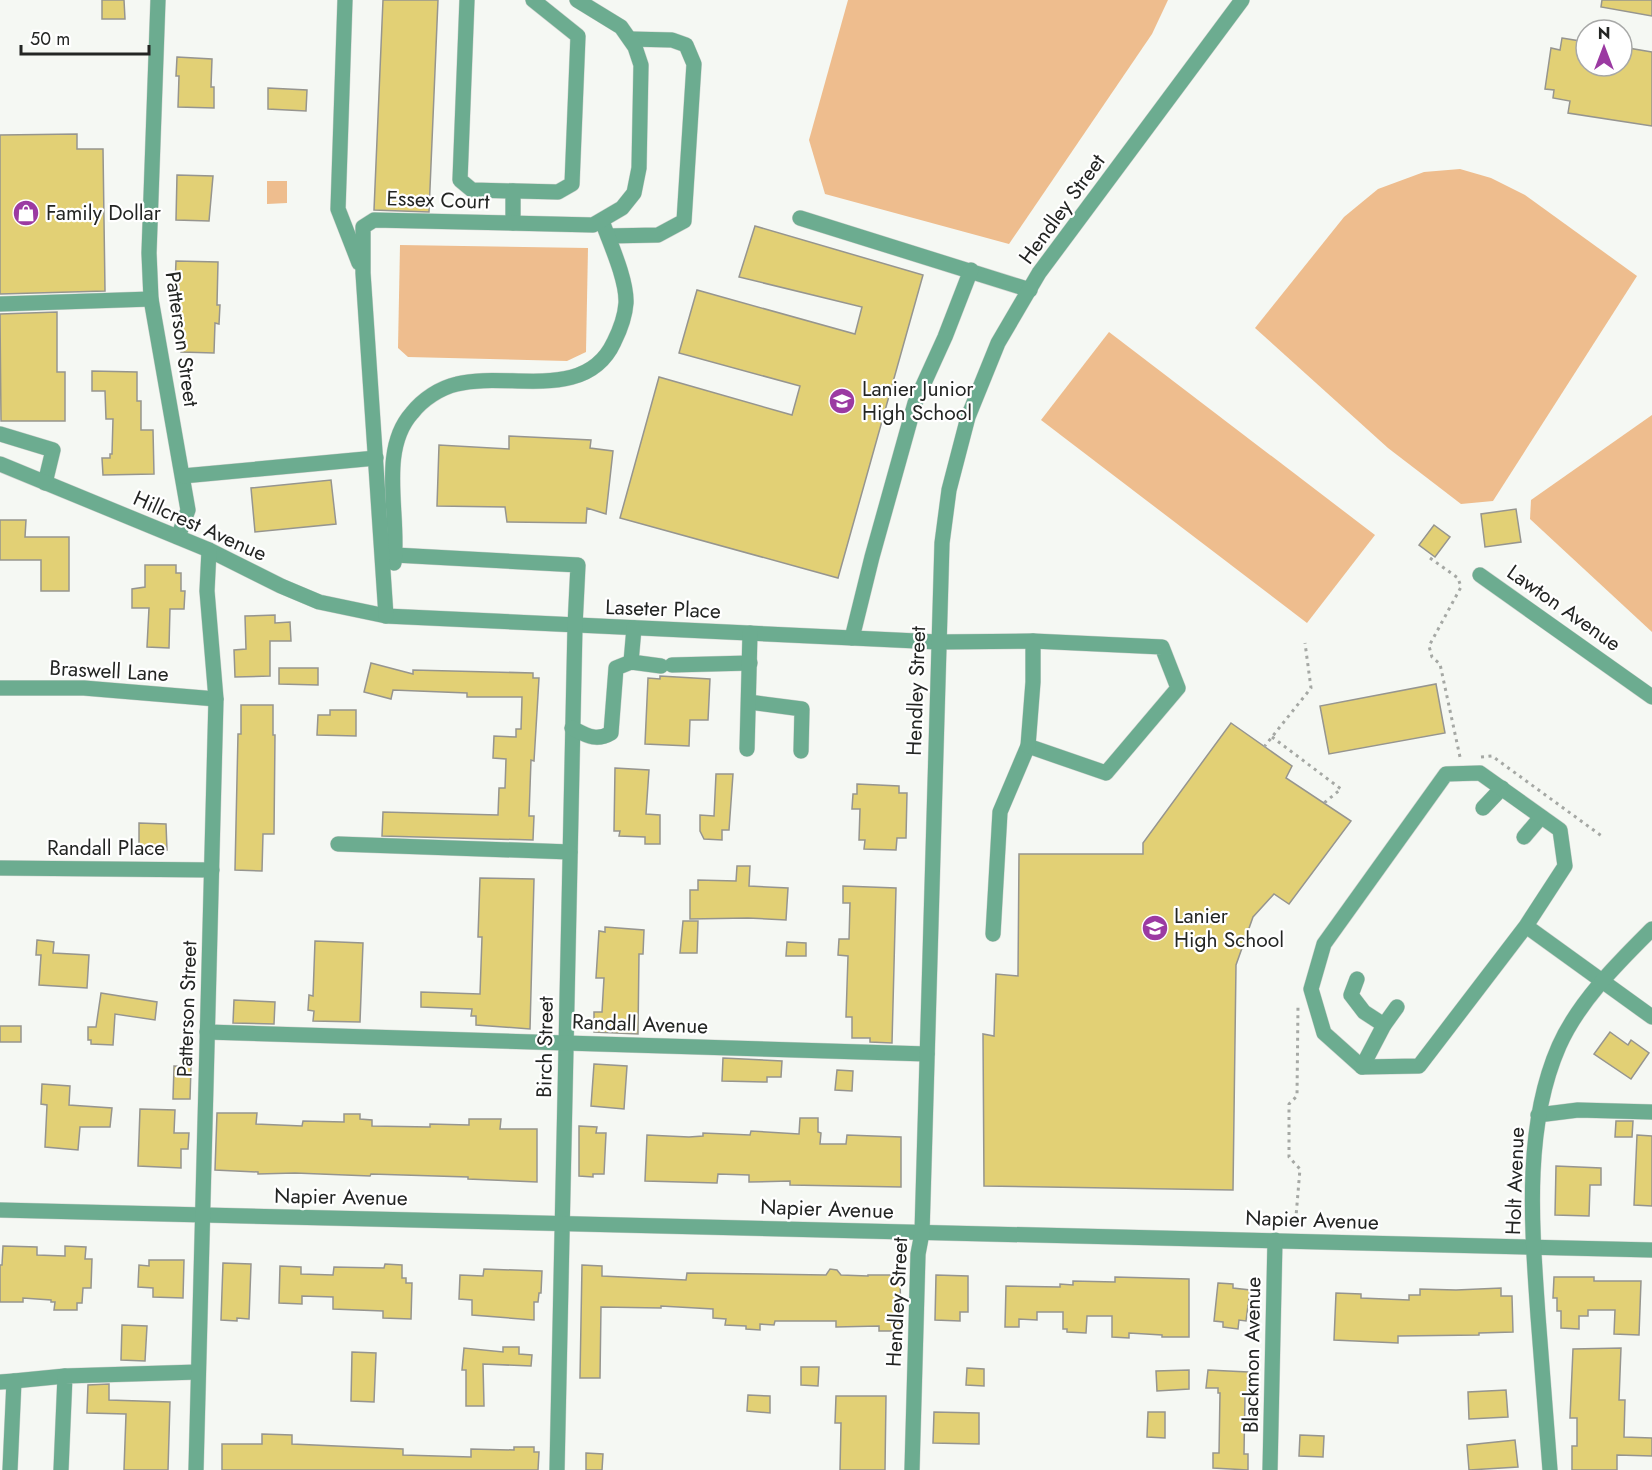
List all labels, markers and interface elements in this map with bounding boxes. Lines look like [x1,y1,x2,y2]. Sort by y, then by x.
scale bar [21,18,148,56]
north arrow [1574,18,1634,78]
text: N [1598,22,1610,45]
text: 50 m [30,26,70,52]
street label: Hendley Street [1012,148,1112,270]
street label: Essex Court [386,183,490,217]
shop icon: Family Dollar [11,198,41,228]
place label: Family Dollar [46,198,162,228]
street label: Patterson Street [158,269,206,409]
place label: Lanier Junior High School [862,374,974,428]
school or university icon: Lanier Junior High School [827,386,857,416]
street label: Hillcrest Avenue [129,483,272,569]
street label: Lawton Avenue [1501,558,1627,659]
street label: Laseter Place [605,592,721,626]
street label: Hendley Street [899,626,933,756]
street label: Braswell Lane [49,653,170,689]
street label: Randall Place [47,833,165,863]
place label: Lanier High School [1174,901,1284,955]
school or university icon: Lanier High School [1140,913,1170,943]
street label: Patterson Street [170,940,204,1078]
street label: Birch Street [529,996,561,1098]
street label: Randall Avenue [571,1007,709,1041]
street label: Holt Avenue [1498,1126,1532,1236]
street label: Napier Avenue [274,1181,408,1213]
street label: Napier Avenue [760,1192,894,1226]
street label: Napier Avenue [1245,1203,1379,1237]
street label: Hendley Street [879,1236,915,1368]
street label: Blackmon Avenue [1236,1276,1268,1434]

